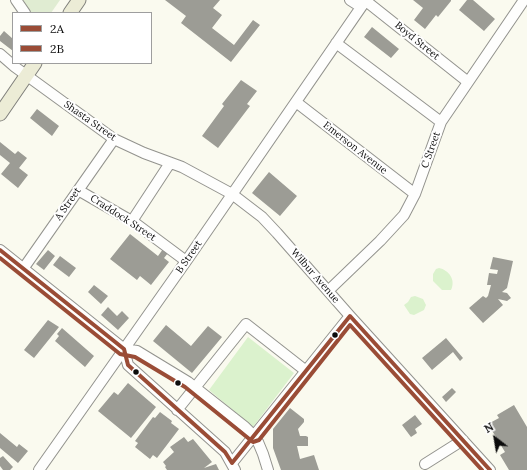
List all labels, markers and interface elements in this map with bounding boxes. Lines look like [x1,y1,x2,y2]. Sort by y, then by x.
legend [12,12,152,64]
street label: Boyd Street [392,19,442,63]
text: 2A [50,21,64,36]
text: 2B [50,41,64,56]
street label: Shasta Street [61,98,119,144]
street label: Emerson Avenue [321,119,389,177]
street label: C Street [419,130,443,170]
street label: A Street [52,185,84,223]
street label: Craddock Street [88,192,158,244]
street label: B Street [173,238,205,276]
street label: Wilbur Avenue [288,246,342,306]
unlabelled marker [330,330,340,340]
unlabelled marker [131,367,141,377]
unlabelled marker [173,378,183,388]
north arrow [475,418,515,458]
text: N [482,420,496,436]

